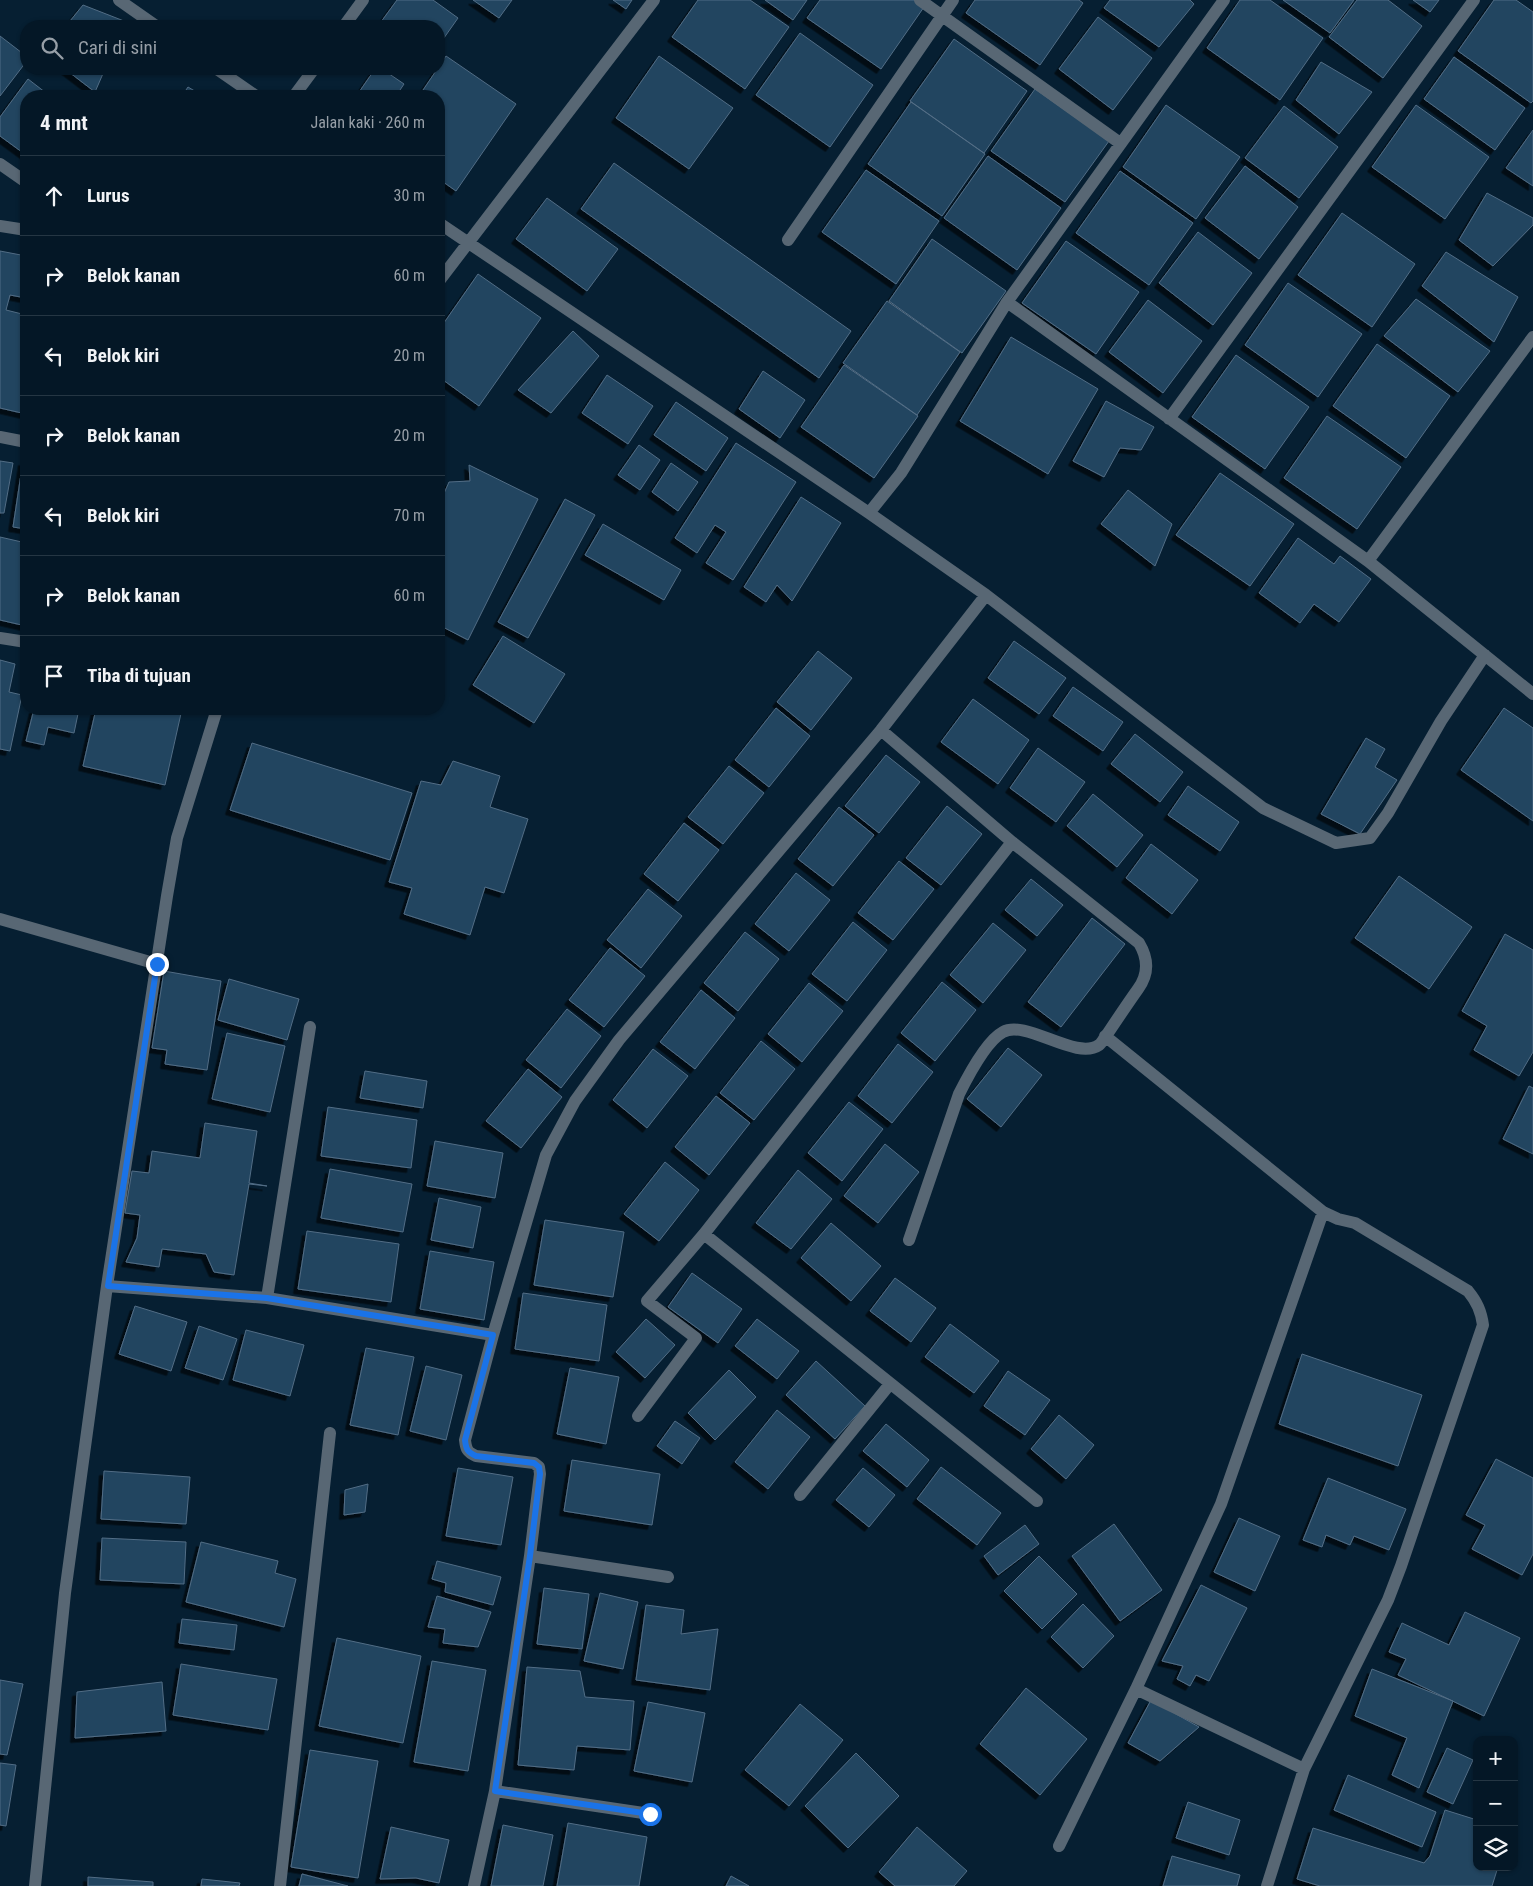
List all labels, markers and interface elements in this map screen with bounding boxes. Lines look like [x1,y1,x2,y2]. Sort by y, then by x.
search box [20,20,445,75]
icon: search [38,34,66,62]
text: Cari di sini [78,36,157,59]
text: 4 mnt [40,111,88,135]
text: Jalan kaki · 260 m [310,113,425,132]
icon: ahead [40,182,68,210]
text: Lurus [87,184,130,207]
text: 30 m [393,186,425,205]
icon: right [40,262,68,290]
text: Belok kanan [87,264,180,287]
text: 60 m [393,266,425,285]
icon: left [40,342,68,370]
text: Belok kiri [87,344,159,367]
text: 20 m [393,346,425,365]
icon: right [40,422,68,450]
text: Belok kanan [87,424,180,447]
text: 20 m [393,426,425,445]
icon: left [40,502,68,530]
text: Belok kiri [87,504,159,527]
text: 70 m [393,506,425,525]
icon: right [40,582,68,610]
text: Belok kanan [87,584,180,607]
text: 60 m [393,586,425,605]
icon: arrive [40,662,68,690]
text: Tiba di tujuan [87,664,191,687]
route end [146,953,169,976]
map controls [1473,1736,1518,1871]
button: + [1473,1736,1518,1781]
button: − [1473,1781,1518,1826]
route start [639,1803,662,1826]
button: layers [1473,1826,1518,1871]

